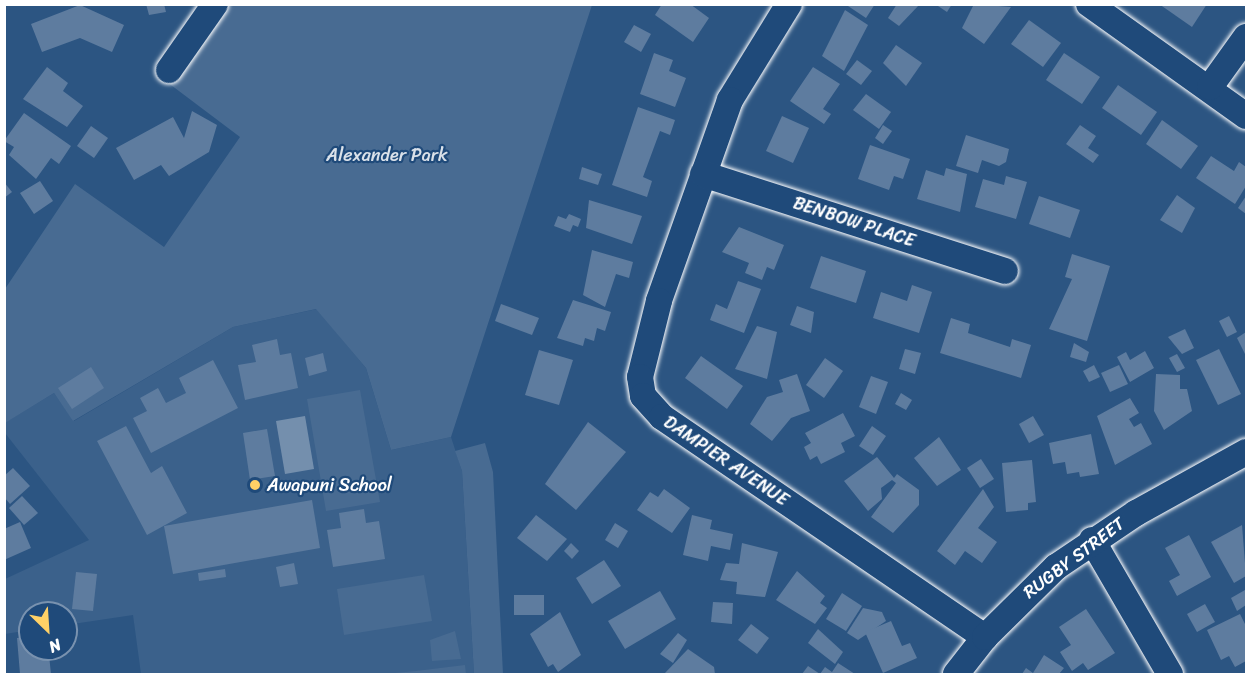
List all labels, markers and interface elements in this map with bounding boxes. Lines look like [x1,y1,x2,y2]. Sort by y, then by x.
park label: Alexander Park [326,144,448,166]
street label: BENBOW PLACE [790,192,918,252]
street label: DAMPIER AVENUE [659,411,793,511]
place label: Awapuni School [267,474,392,496]
marker: Awapuni School [248,478,262,492]
street label: RUGBY STREET [1019,513,1129,603]
north arrow [18,601,78,661]
text: N [44,630,66,661]

